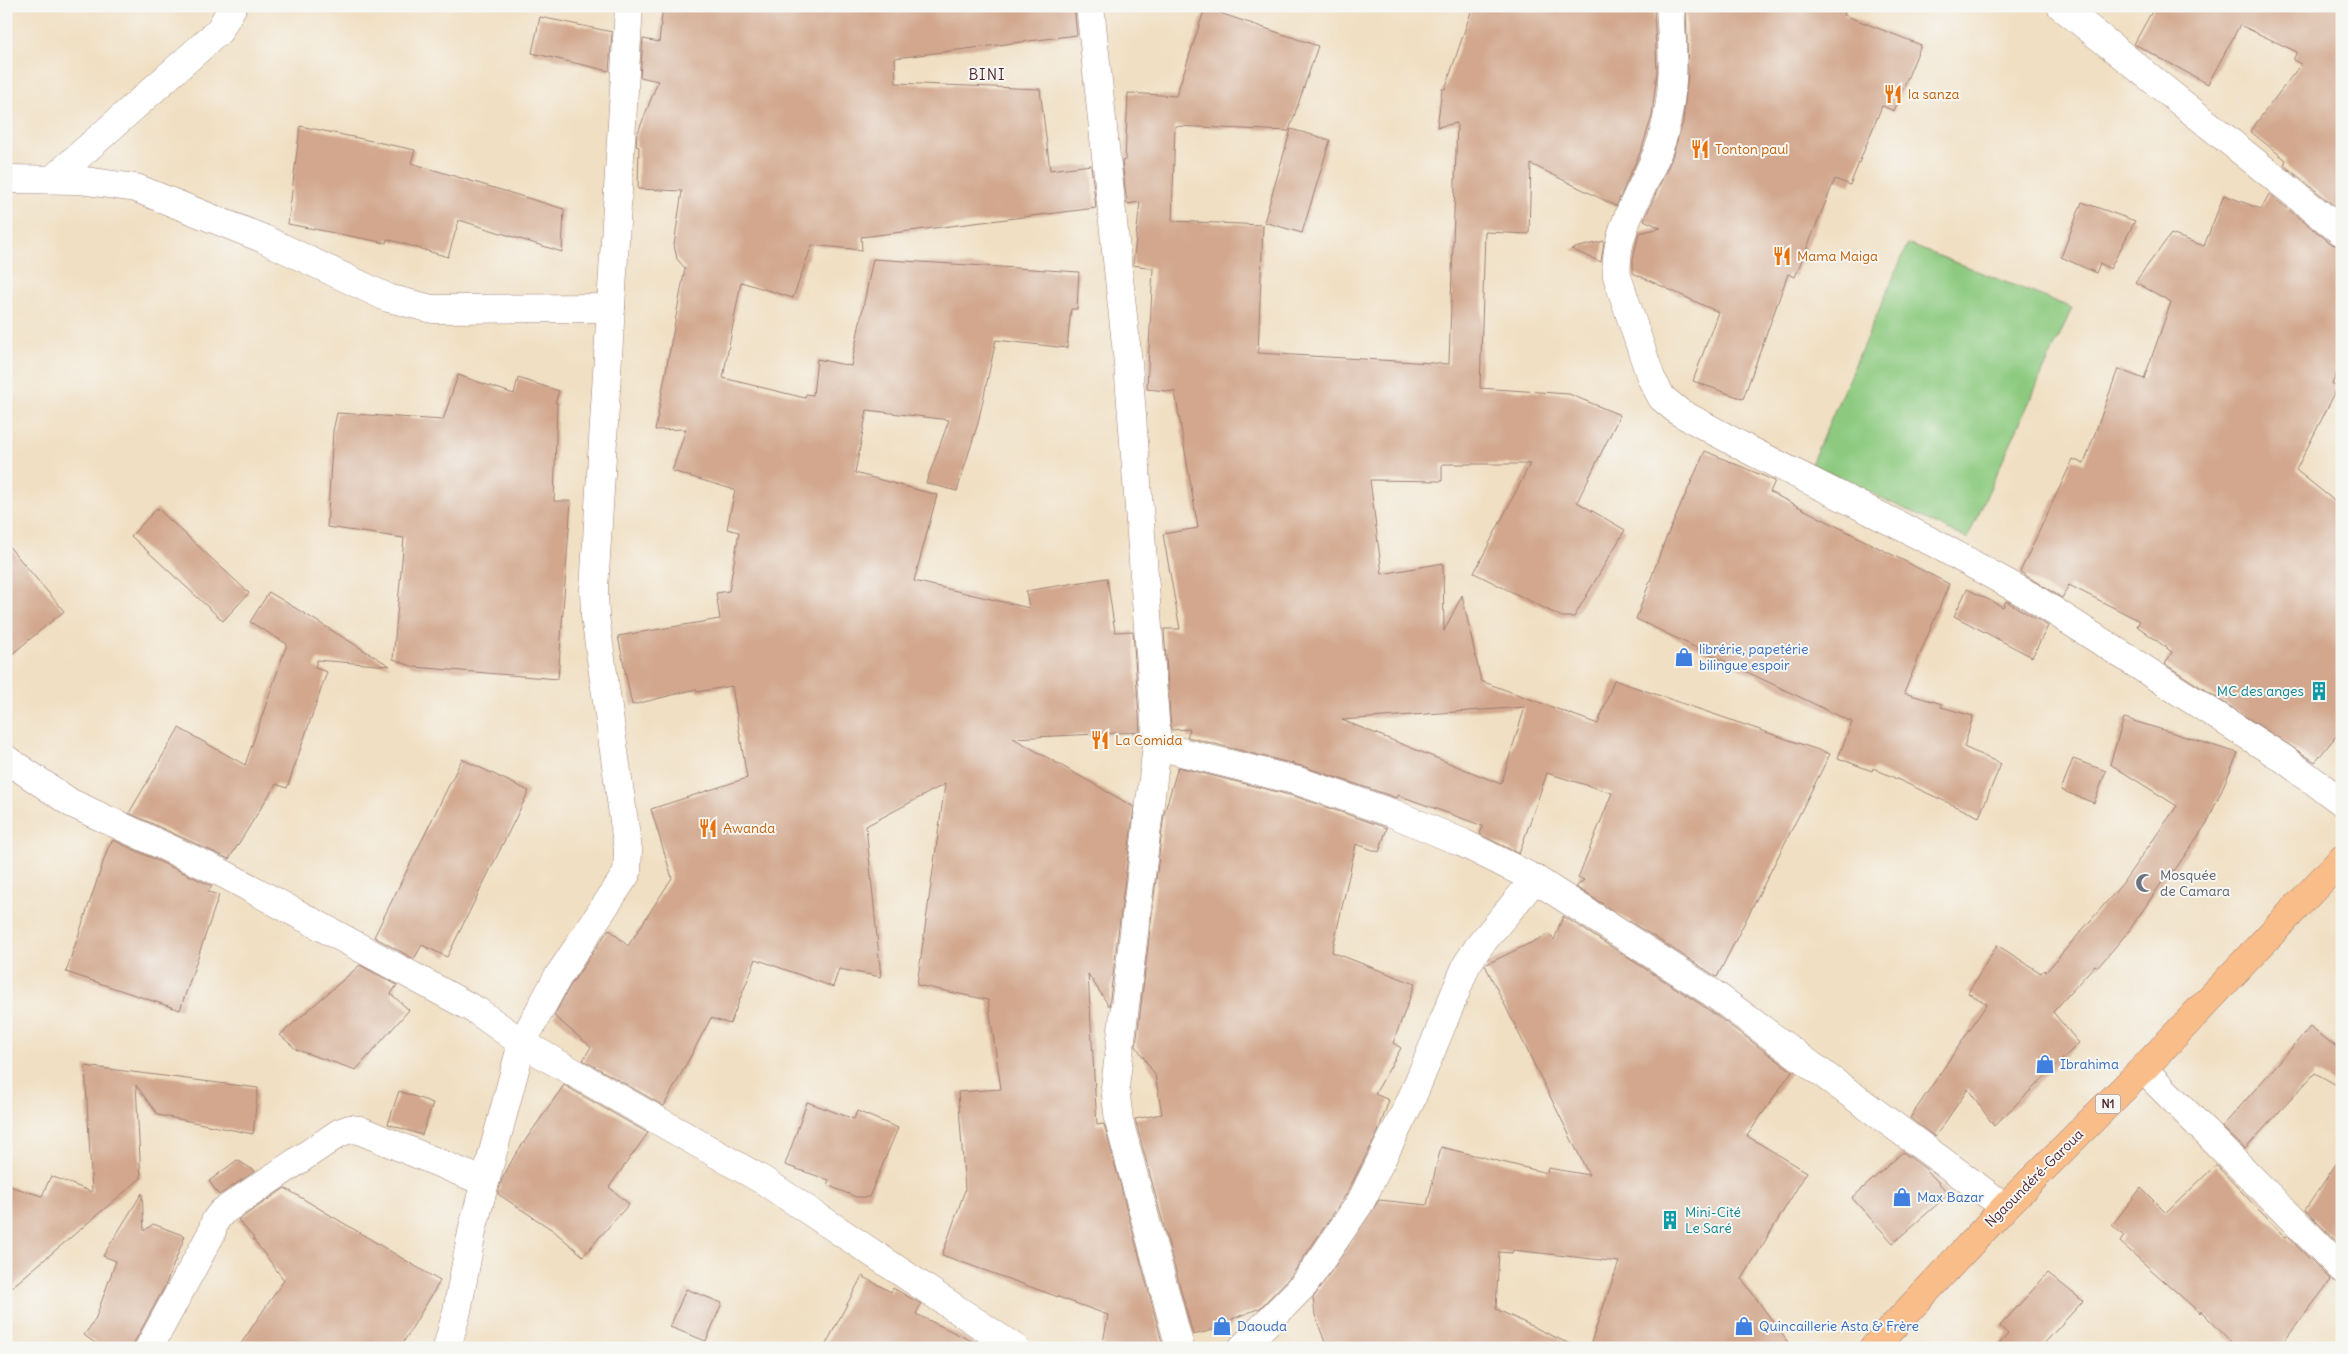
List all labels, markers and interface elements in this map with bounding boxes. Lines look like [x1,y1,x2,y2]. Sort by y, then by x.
district label: BINI [968,65,1006,84]
restaurant icon: la sanza [1882,83,1904,105]
place label: la sanza [1908,85,1960,103]
restaurant icon: Tonton paul [1689,138,1711,160]
place label: Tonton paul [1715,140,1789,158]
restaurant icon: Mama Maiga [1771,245,1793,267]
place label: Mama Maiga [1797,247,1878,265]
place label: librérie, papetérie bilingue espoir [1699,640,1809,674]
shop icon: librérie, papetérie bilingue espoir [1673,646,1695,668]
building icon: MC des anges [2308,680,2330,702]
place label: MC des anges [2217,682,2304,700]
restaurant icon: La Comida [1089,729,1111,751]
place label: La Comida [1115,731,1182,749]
restaurant icon: Awanda [697,817,719,839]
place label: Awanda [723,819,775,837]
place label: Mosquée de Camara [2160,866,2230,900]
mosque icon: Mosquée de Camara [2134,872,2156,894]
shop icon: Ibrahima [2034,1053,2056,1075]
place label: Ibrahima [2060,1055,2119,1073]
road number: N1 [2096,1094,2120,1114]
street label: Ngaoundéré-Garoua [1981,1125,2087,1231]
shop icon: Max Bazar [1891,1186,1913,1208]
place label: Max Bazar [1917,1188,1984,1206]
place label: Mini-Cité Le Saré [1685,1203,1741,1237]
building icon: Mini-Cité Le Saré [1659,1209,1681,1231]
shop icon: Daouda [1211,1315,1233,1337]
shop icon: Quincaillerie Asta & Frère [1733,1315,1755,1337]
place label: Daouda [1237,1317,1287,1335]
place label: Quincaillerie Asta & Frère [1759,1317,1919,1335]

